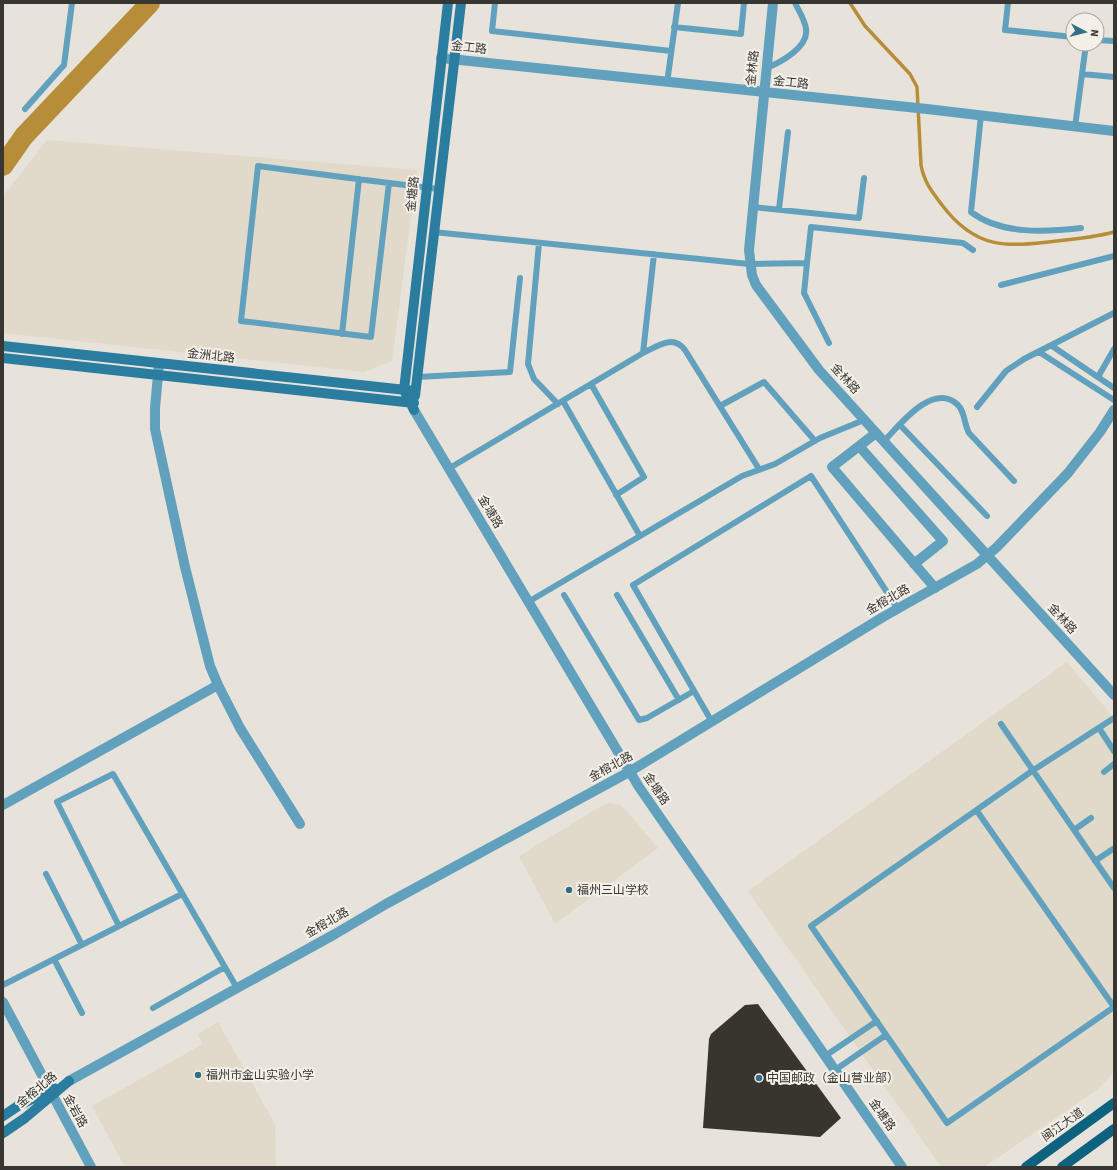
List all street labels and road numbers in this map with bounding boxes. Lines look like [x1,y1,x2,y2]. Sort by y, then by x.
street label: 金工路 [450,38,488,58]
street label: 金林路 [743,49,763,87]
street label: 金工路 [772,73,810,93]
street label: 金塘路 [403,175,423,213]
street label: 金洲北路 [186,345,236,367]
street label: 金林路 [827,360,863,398]
street label: 金塘路 [473,492,507,532]
street label: 金榕北路 [863,581,913,619]
street label: 金林路 [1044,600,1080,638]
street label: 金榕北路 [586,748,636,786]
street label: 金塘路 [639,769,673,809]
street label: 金榕北路 [302,904,352,942]
street label: 金榕北路 [13,1068,61,1112]
street label: 金岩路 [59,1091,91,1131]
street label: 金塘路 [865,1095,899,1135]
street label: 闽江大道 [1038,1104,1088,1146]

